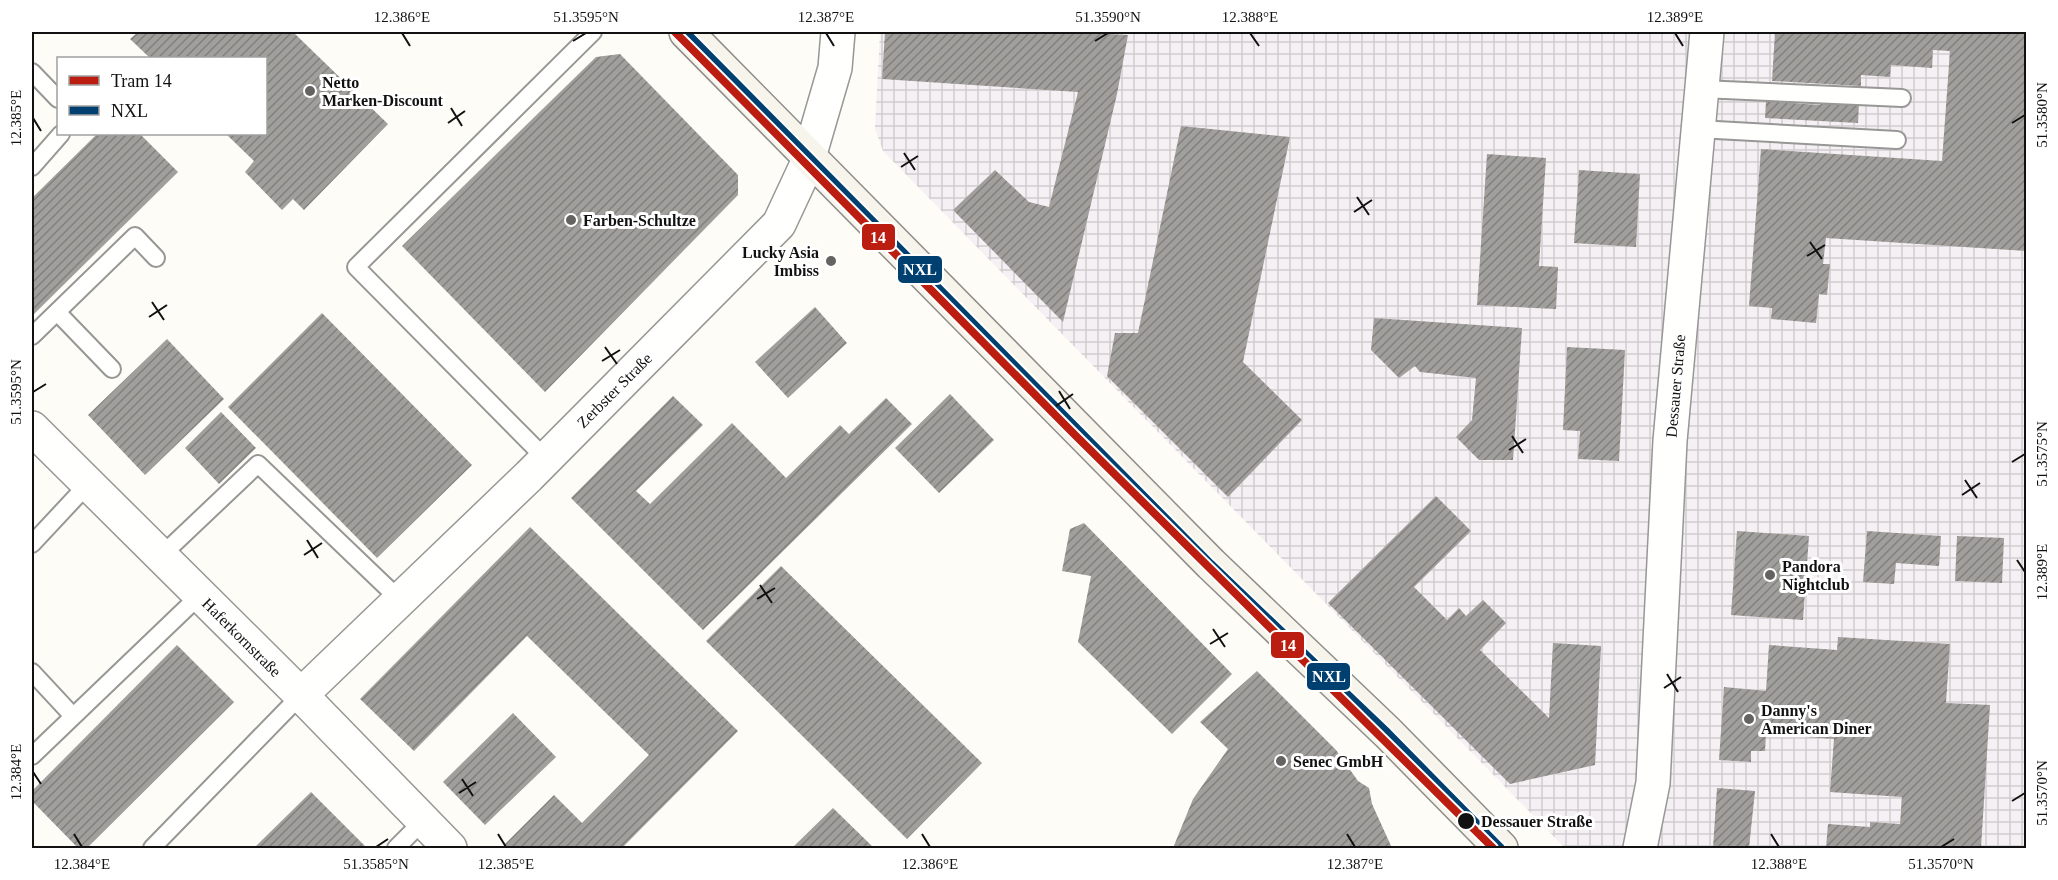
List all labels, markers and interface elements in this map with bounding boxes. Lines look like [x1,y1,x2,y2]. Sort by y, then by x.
text: 12.386°E [374,9,430,25]
text: 51.3595°N [553,9,619,25]
text: 12.387°E [798,9,854,25]
text: 51.3590°N [1075,9,1141,25]
text: 12.388°E [1222,9,1278,25]
text: 12.389°E [1647,9,1703,25]
legend [57,57,267,135]
text: Tram 14 [111,71,172,91]
place label: Netto Marken-Discount [322,74,444,109]
text: 51.3580°N [2034,82,2050,148]
marker: Netto Marken-Discount [303,84,317,98]
text: 12.385°E [8,90,24,146]
text: NXL [111,101,148,121]
place label: Farben-Schultze [583,212,696,229]
marker: Farben-Schultze [564,213,578,227]
line badge: 14 [861,223,896,251]
text: 14 [870,229,886,246]
place label: Lucky Asia Imbiss [742,244,819,279]
marker: Lucky Asia Imbiss [824,254,838,268]
line badge: NXL [897,255,943,284]
text: NXL [903,261,937,278]
street label: Dessauer Straße [1663,334,1688,438]
street label: Zerbster Straße [574,350,655,431]
text: 51.3595°N [8,359,24,425]
text: 51.3575°N [2034,421,2050,487]
text: 12.389°E [2034,544,2050,600]
place label: Pandora Nightclub [1782,558,1850,594]
marker: Pandora Nightclub [1763,568,1777,582]
street label: Haferkornstraße [199,595,284,680]
line badge: 14 [1270,631,1305,659]
text: 14 [1280,637,1296,654]
line badge: NXL [1306,662,1351,691]
text: NXL [1312,668,1346,685]
place label: Danny's American Diner [1761,702,1872,737]
marker: Danny's American Diner [1742,712,1756,726]
text: 12.384°E [8,744,24,800]
place label: Senec GmbH [1293,753,1384,770]
marker: Senec GmbH [1274,754,1288,768]
text: 51.3570°N [2034,760,2050,826]
marker: Dessauer Straße [1456,811,1476,831]
place label: Dessauer Straße [1481,813,1592,830]
text: 12.384°E [54,856,110,872]
text: 51.3585°N [343,856,409,872]
text: 12.385°E [478,856,534,872]
text: 12.386°E [902,856,958,872]
text: 12.387°E [1327,856,1383,872]
text: 12.388°E [1751,856,1807,872]
text: 51.3570°N [1908,856,1974,872]

